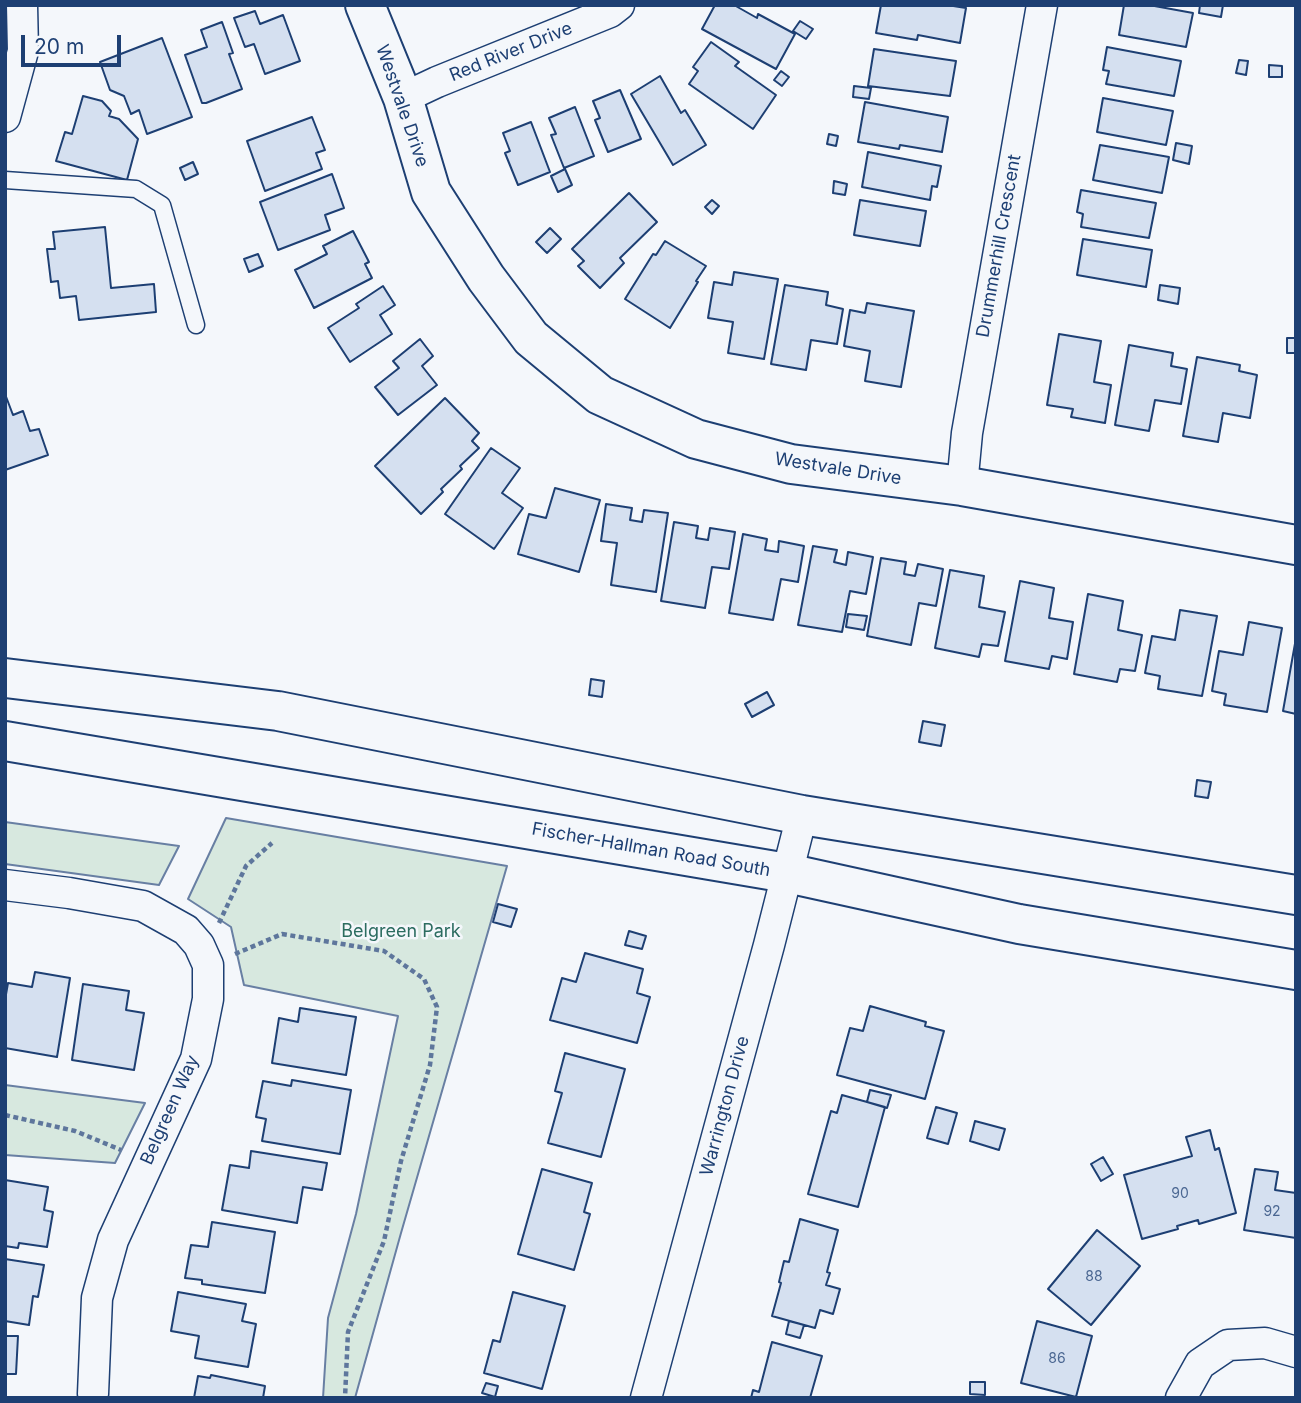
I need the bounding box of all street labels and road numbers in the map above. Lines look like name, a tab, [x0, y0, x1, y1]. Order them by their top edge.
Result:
street label: Red River Drive	[446, 18, 576, 86]
street label: Westvale Drive	[371, 42, 433, 170]
street label: Drummerhill Crescent	[972, 153, 1026, 339]
street label: Westvale Drive	[773, 448, 903, 490]
street label: Fischer-Hallman Road South	[530, 818, 772, 882]
street label: Warrington Drive	[696, 1034, 754, 1178]
street label: Belgreen Way	[136, 1052, 204, 1168]

